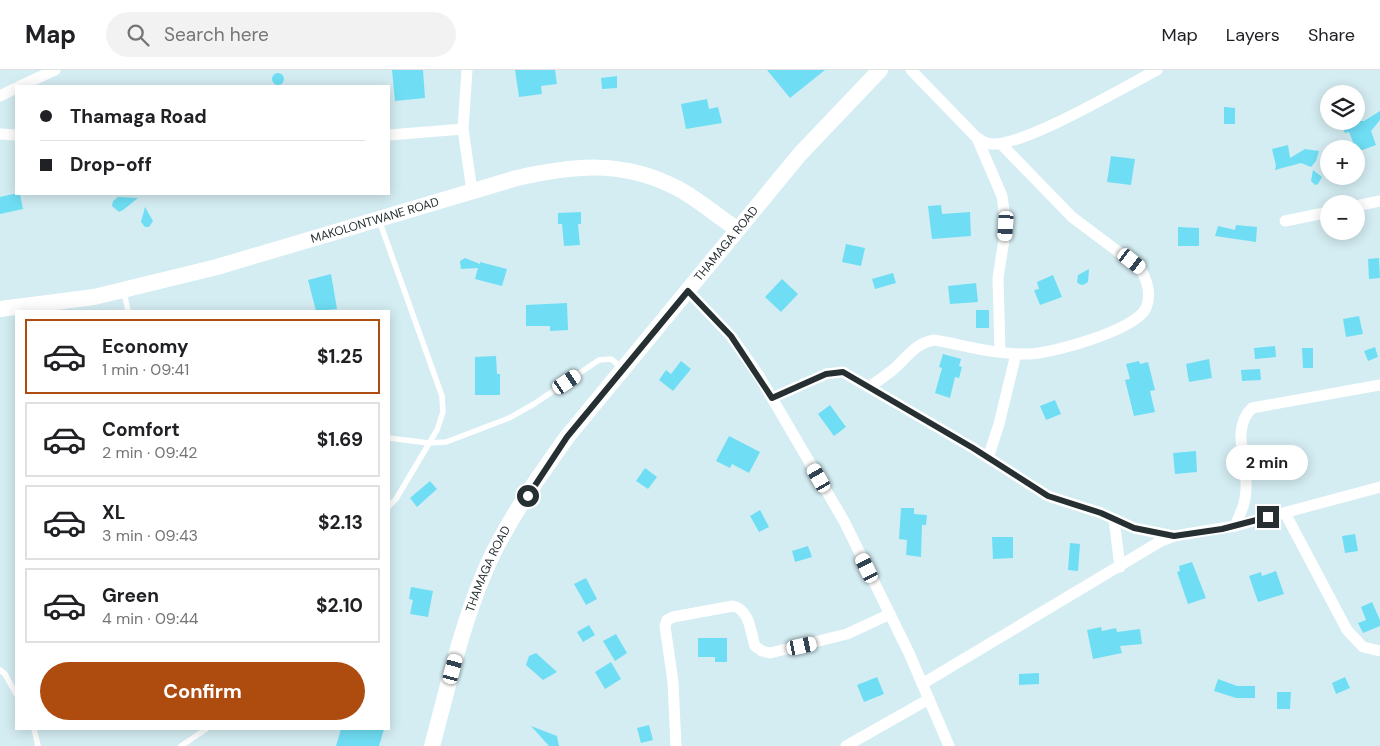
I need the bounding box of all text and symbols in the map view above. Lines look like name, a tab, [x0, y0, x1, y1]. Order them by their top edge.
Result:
search box	[106, 12, 456, 57]
text: Map	[25, 19, 76, 50]
icon: search	[124, 21, 152, 49]
text: Search here	[164, 22, 269, 47]
text: Map	[1162, 23, 1198, 47]
text: Layers	[1226, 23, 1280, 47]
text: Share	[1308, 23, 1355, 47]
map controls	[1320, 85, 1365, 240]
button: layers	[1320, 85, 1365, 130]
text: Thamaga Road	[70, 104, 207, 129]
button: +	[1320, 140, 1365, 185]
text: Drop-off	[70, 152, 152, 177]
street label: MAKOLONTWANE ROAD	[309, 194, 441, 247]
button: −	[1320, 195, 1365, 240]
street label: THAMAGA ROAD	[691, 203, 762, 284]
car	[997, 211, 1014, 241]
car	[1115, 246, 1148, 276]
icon: car	[42, 334, 87, 379]
text: Economy	[102, 334, 189, 359]
text: $1.25	[317, 344, 363, 369]
text: 1 min · 09:41	[102, 359, 189, 380]
car	[550, 367, 583, 397]
icon: car	[42, 417, 87, 462]
text: Comfort	[102, 417, 180, 442]
text: $1.69	[317, 427, 363, 452]
text: 2 min · 09:42	[102, 442, 198, 463]
callout: 2 min	[1227, 444, 1309, 480]
text: 2 min	[1246, 452, 1288, 473]
car	[805, 461, 832, 495]
route start	[517, 485, 539, 507]
icon: car	[42, 500, 87, 545]
text: XL	[102, 500, 125, 525]
route end	[1257, 506, 1279, 528]
text: $2.13	[318, 510, 363, 535]
street label: THAMAGA ROAD	[462, 523, 514, 614]
text: 3 min · 09:43	[102, 525, 198, 546]
car	[853, 551, 880, 585]
icon: car	[42, 583, 87, 628]
text: Green	[102, 583, 159, 608]
text: $2.10	[316, 593, 363, 618]
text: 4 min · 09:44	[102, 608, 199, 629]
car	[785, 636, 818, 656]
car	[441, 653, 464, 685]
button: Confirm	[40, 662, 365, 720]

